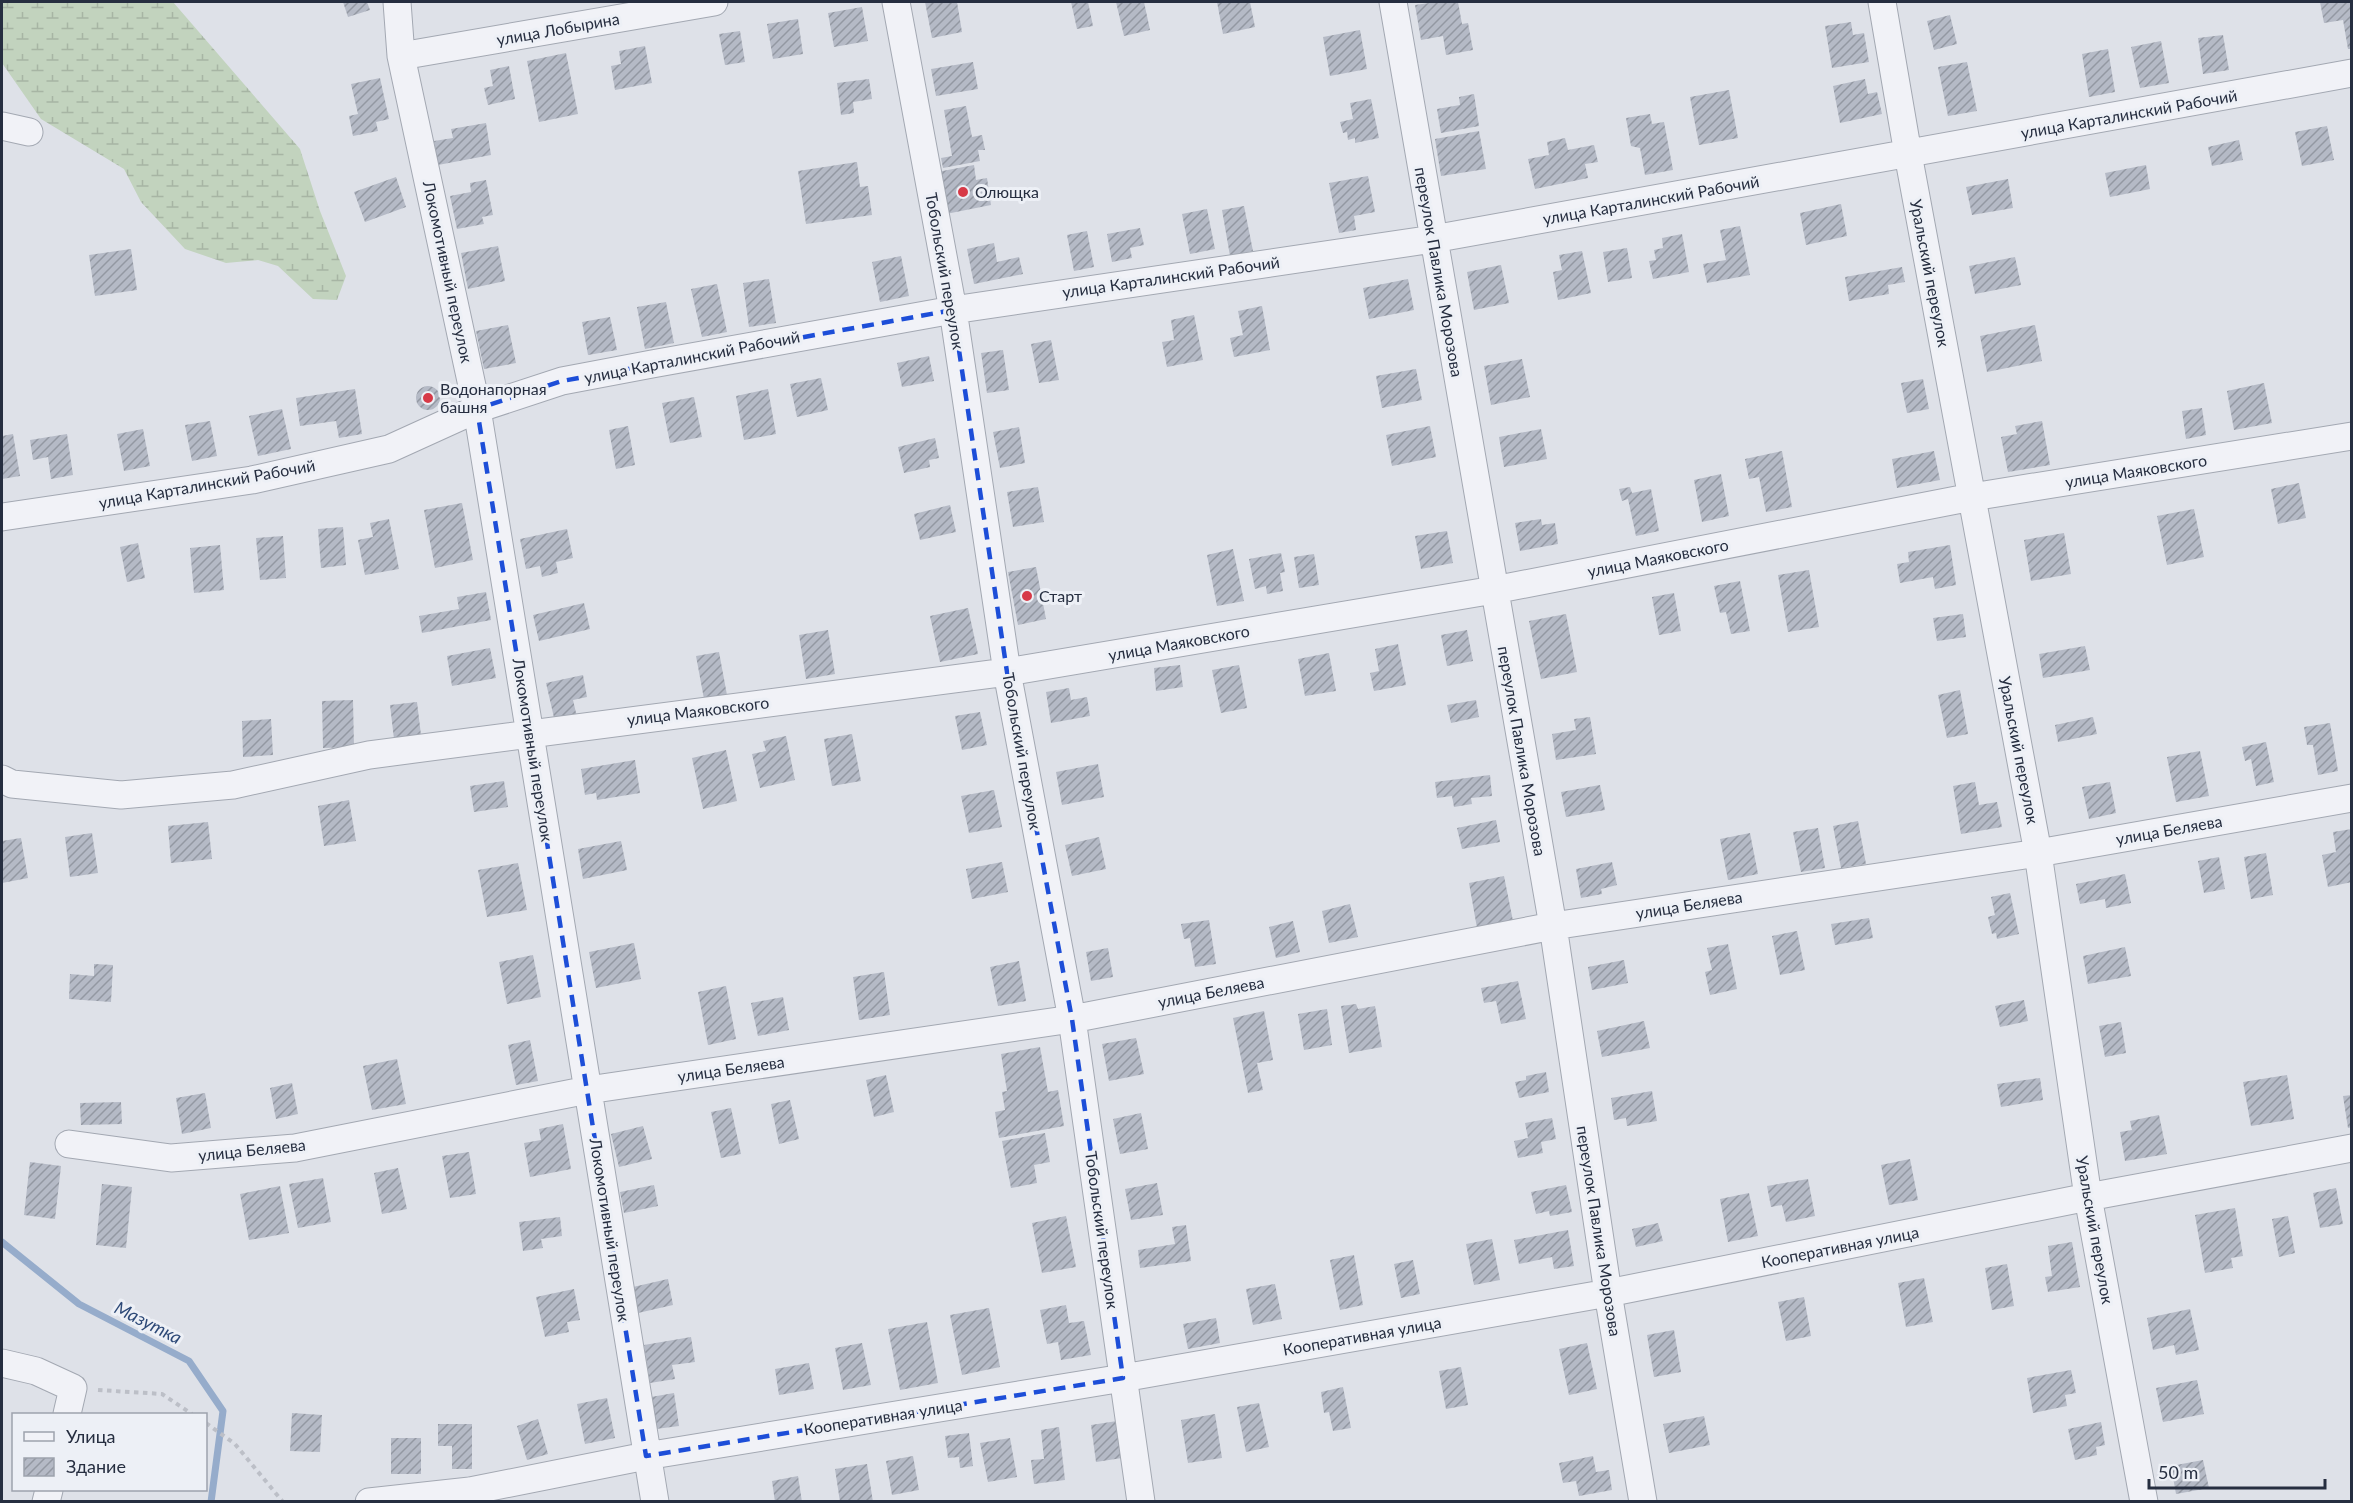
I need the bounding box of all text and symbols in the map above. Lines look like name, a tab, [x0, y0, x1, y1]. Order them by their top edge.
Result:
street label: улица Лобырина	[495, 8, 621, 49]
street label: улица Карталинский Рабочий	[2019, 85, 2239, 142]
street label: переулок Павлика Морозова	[1412, 165, 1467, 378]
street label: улица Карталинский Рабочий	[1541, 171, 1761, 228]
street label: Локомотивный переулок	[420, 178, 477, 365]
place label: Олющка	[975, 182, 1039, 201]
marker: Олющка	[956, 185, 970, 199]
street label: Тобольский переулок	[922, 191, 969, 352]
street label: Уральский переулок	[1907, 197, 1954, 349]
street label: улица Карталинский Рабочий	[1061, 252, 1281, 301]
street label: улица Карталинский Рабочий	[582, 326, 801, 387]
place label: Водонапорная башня	[440, 379, 547, 416]
marker: Водонапорная башня	[421, 391, 435, 405]
street label: улица Маяковского	[2064, 450, 2208, 491]
street label: улица Карталинский Рабочий	[97, 455, 317, 512]
street label: улица Маяковского	[1586, 535, 1730, 580]
place label: Старт	[1039, 586, 1082, 605]
marker: Старт	[1020, 589, 1034, 603]
street label: улица Маяковского	[1107, 621, 1251, 664]
street label: переулок Павлика Морозова	[1495, 644, 1550, 857]
street label: Локомотивный переулок	[509, 656, 557, 844]
street label: Тобольский переулок	[999, 671, 1046, 832]
street label: Уральский переулок	[1996, 674, 2043, 826]
street label: улица Маяковского	[626, 692, 770, 729]
street label: улица Беляева	[2114, 811, 2224, 848]
street label: улица Беляева	[1634, 887, 1744, 922]
street label: улица Беляева	[1156, 972, 1266, 1011]
street label: улица Беляева	[676, 1052, 786, 1085]
street label: переулок Павлика Морозова	[1573, 1124, 1626, 1338]
street label: улица Беляева	[197, 1134, 307, 1165]
street label: Локомотивный переулок	[586, 1136, 634, 1324]
street label: Тобольский переулок	[1082, 1150, 1123, 1311]
street label: Уральский переулок	[2073, 1154, 2118, 1306]
street label: Кооперативная улица	[1759, 1222, 1920, 1271]
water label: Мазутка	[111, 1296, 186, 1348]
street label: Кооперативная улица	[1281, 1312, 1443, 1359]
street label: Кооперативная улица	[802, 1395, 964, 1438]
legend	[12, 1413, 207, 1491]
text: Улица	[66, 1425, 116, 1447]
scale bar	[2149, 1452, 2324, 1490]
text: Здание	[66, 1455, 126, 1477]
text: 50 m	[2158, 1461, 2198, 1483]

